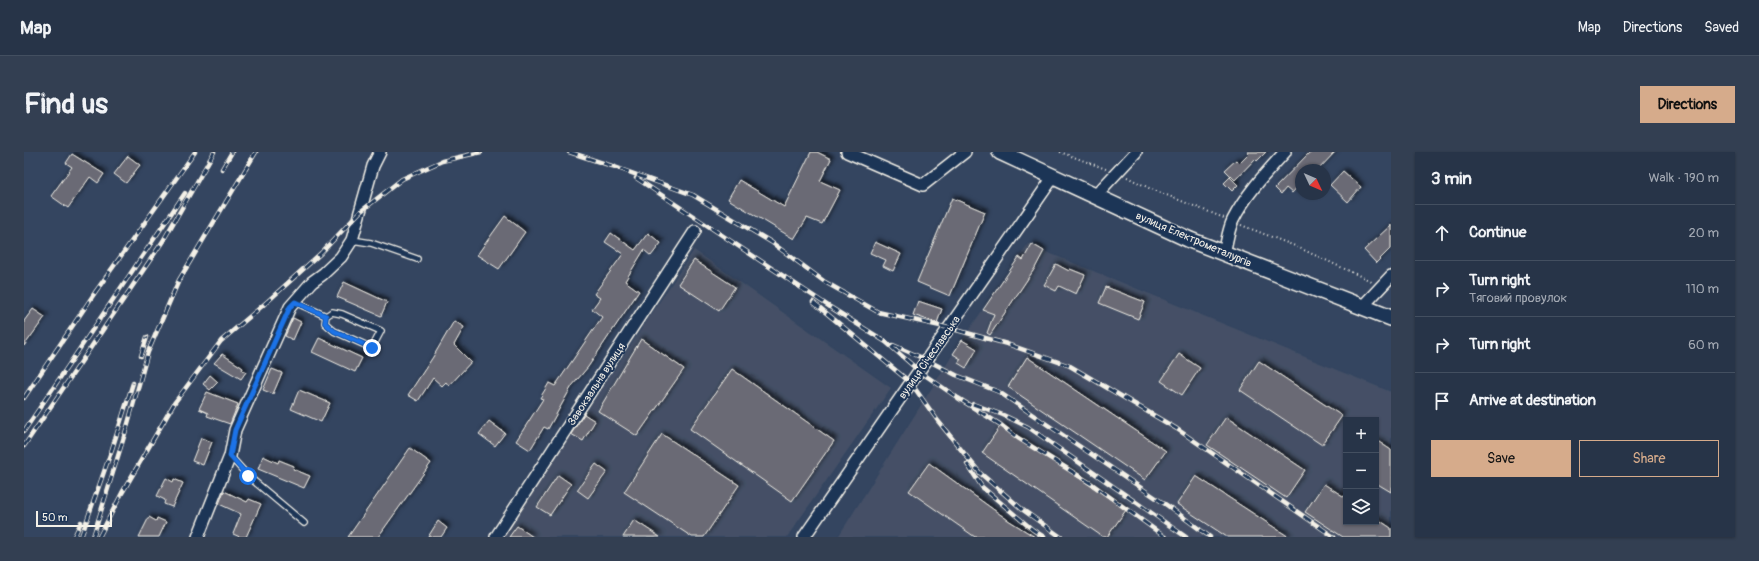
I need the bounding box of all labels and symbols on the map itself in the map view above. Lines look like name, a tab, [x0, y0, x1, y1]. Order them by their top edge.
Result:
north arrow	[1295, 164, 1331, 200]
street label: вулиця Електрометалургів	[1134, 209, 1254, 270]
street label: вулиця Січеславська	[896, 313, 963, 401]
route end	[363, 339, 381, 357]
street label: Завокзальна вулиця	[565, 341, 628, 428]
route start	[239, 467, 257, 485]
scale bar	[36, 509, 112, 528]

